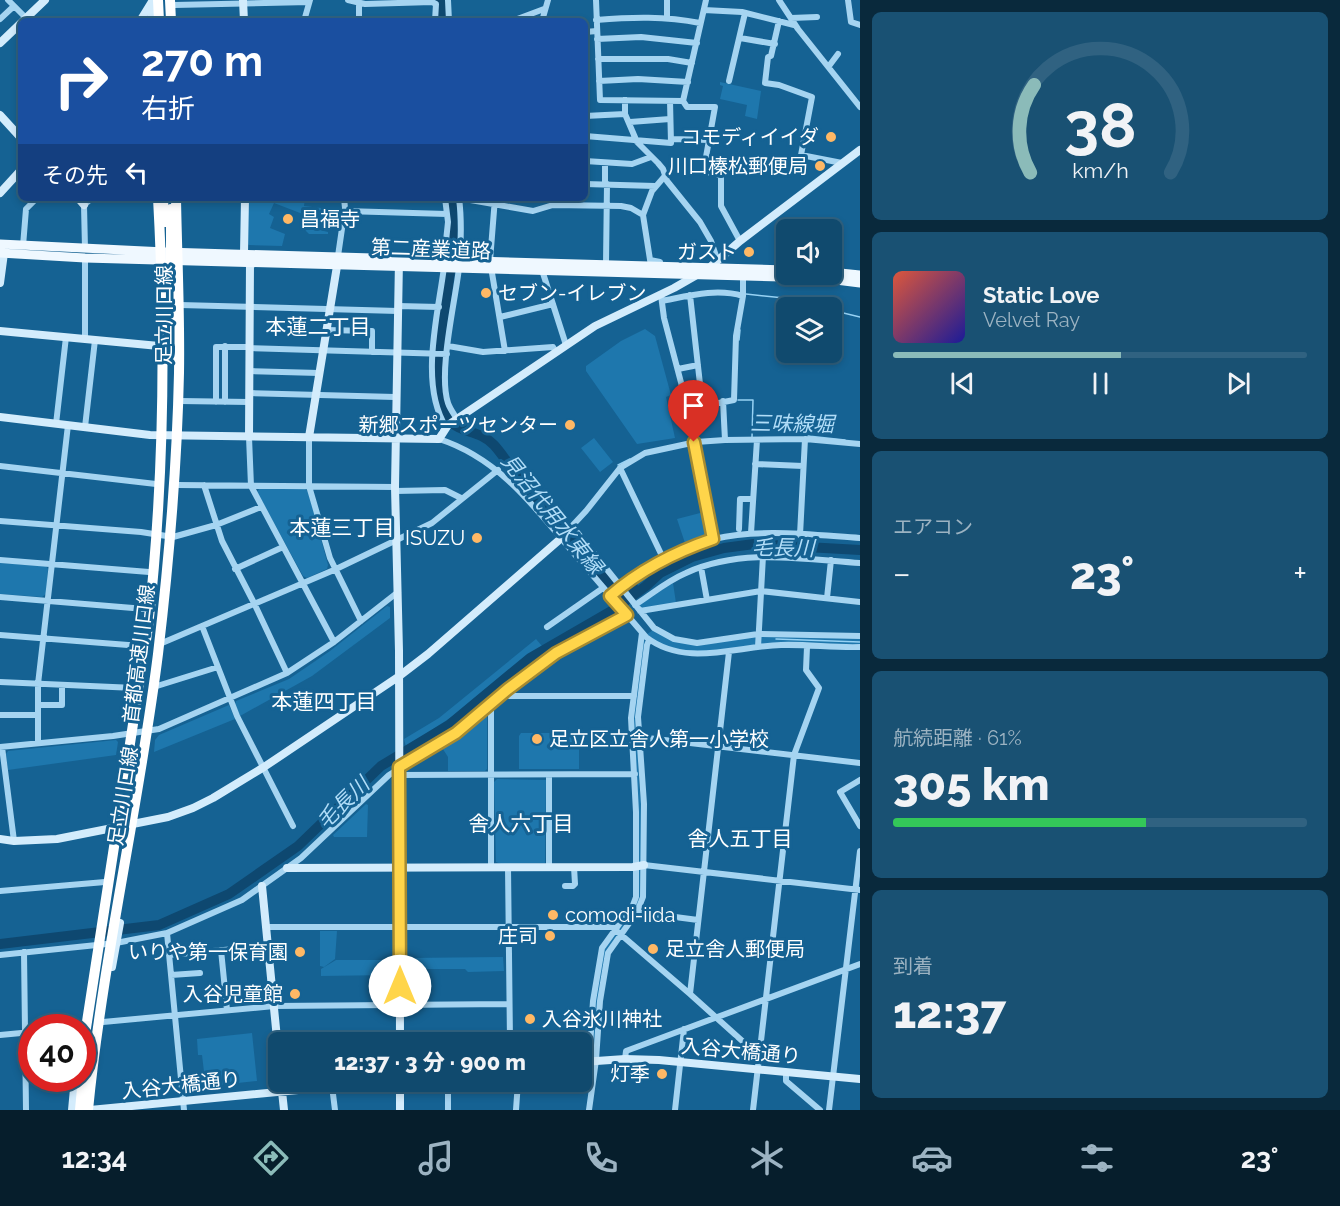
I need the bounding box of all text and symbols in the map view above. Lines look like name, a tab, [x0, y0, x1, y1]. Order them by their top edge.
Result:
text: 270 m	[141, 37, 263, 86]
icon: right	[42, 42, 120, 120]
text: 38	[1064, 88, 1136, 162]
text: 右折	[141, 93, 195, 124]
place label: コモディイイダ	[681, 125, 819, 149]
marker: コモディイイダ	[824, 130, 838, 144]
place label: 川口榛松郵便局	[668, 154, 808, 178]
icon: left	[120, 156, 153, 189]
text: km/h	[1072, 158, 1128, 183]
marker: 川口榛松郵便局	[813, 159, 827, 173]
text: その先	[42, 162, 108, 188]
place label: 昌福寺	[300, 207, 360, 231]
marker: 昌福寺	[281, 212, 295, 226]
map controls	[776, 219, 842, 363]
button: sound	[776, 219, 842, 285]
street label: 第二産業道路	[371, 235, 491, 263]
place label: ガスト	[677, 240, 737, 264]
marker: ガスト	[742, 245, 756, 259]
street label: 足立川口線	[152, 265, 176, 365]
place label: セブン-イレブン	[498, 281, 646, 305]
text: Static Love	[983, 282, 1100, 308]
marker: セブン-イレブン	[479, 286, 493, 300]
button: layers	[776, 297, 842, 363]
text: Velvet Ray	[983, 308, 1080, 332]
district label: 本蓮二丁目	[266, 314, 371, 339]
icon: previous	[946, 367, 979, 400]
icon: pause	[1084, 367, 1117, 400]
icon: next	[1222, 367, 1255, 400]
pin	[668, 380, 719, 442]
icon: arrive	[677, 389, 710, 422]
water label: 三味線堀	[750, 410, 837, 437]
place label: 新郷スポーツセンター	[358, 413, 558, 437]
marker: 新郷スポーツセンター	[563, 418, 577, 432]
water label: 見沼代用水東縁	[496, 449, 610, 580]
district label: 本蓮三丁目	[290, 515, 395, 540]
text: エアコン	[893, 515, 973, 539]
place label: ISUZU	[405, 526, 465, 550]
marker: ISUZU	[470, 531, 484, 545]
water label: 毛長川	[751, 534, 817, 561]
text: 23°	[1070, 547, 1134, 600]
text: −	[893, 554, 911, 593]
text: +	[1293, 554, 1307, 593]
street label: 首都高速川口線	[119, 583, 159, 725]
district label: 本蓮四丁目	[272, 689, 377, 714]
text: 航続距離 · 61%	[893, 726, 1022, 750]
place label: 足立区立舎人第一小学校	[549, 727, 769, 751]
marker: 足立区立舎人第一小学校	[530, 732, 544, 746]
street label: 足立川口線	[103, 745, 143, 847]
text: 305 km	[893, 758, 1050, 811]
water label: 毛長川	[311, 770, 375, 834]
district label: 舎人六丁目	[469, 811, 574, 836]
district label: 舎人五丁目	[688, 826, 793, 851]
place label: comodi-iida	[565, 903, 675, 927]
marker: comodi-iida	[546, 908, 560, 922]
place label: 庄司	[498, 924, 538, 948]
marker: 庄司	[543, 929, 557, 943]
place label: 足立舎人郵便局	[665, 937, 805, 961]
place label: いりや第一保育園	[128, 940, 288, 964]
marker: 足立舎人郵便局	[646, 942, 660, 956]
marker: いりや第一保育園	[293, 945, 307, 959]
position arrow	[368, 954, 432, 1018]
text: 到着	[893, 954, 933, 978]
place label: 入谷児童館	[183, 982, 283, 1006]
text: 12:37	[893, 986, 1006, 1039]
marker: 入谷児童館	[288, 987, 302, 1001]
place label: 入谷氷川神社	[542, 1007, 662, 1031]
marker: 入谷氷川神社	[523, 1012, 537, 1026]
speed limit sign: 40	[18, 1014, 96, 1092]
street label: 入谷大橋通り	[680, 1034, 802, 1068]
text: 12:37 · 3 分 · 900 m	[334, 1049, 526, 1075]
place label: 灯季	[610, 1062, 650, 1086]
street label: 入谷大橋通り	[120, 1067, 242, 1103]
marker: 灯季	[655, 1067, 669, 1081]
icon: directions	[250, 1137, 292, 1179]
icon: music	[415, 1137, 457, 1179]
icon: phone	[580, 1137, 622, 1179]
icon: climate	[746, 1137, 788, 1179]
icon: car	[911, 1137, 953, 1179]
icon: filters	[1076, 1137, 1118, 1179]
text: 12:34	[62, 1143, 127, 1174]
text: 23°	[1241, 1143, 1278, 1174]

